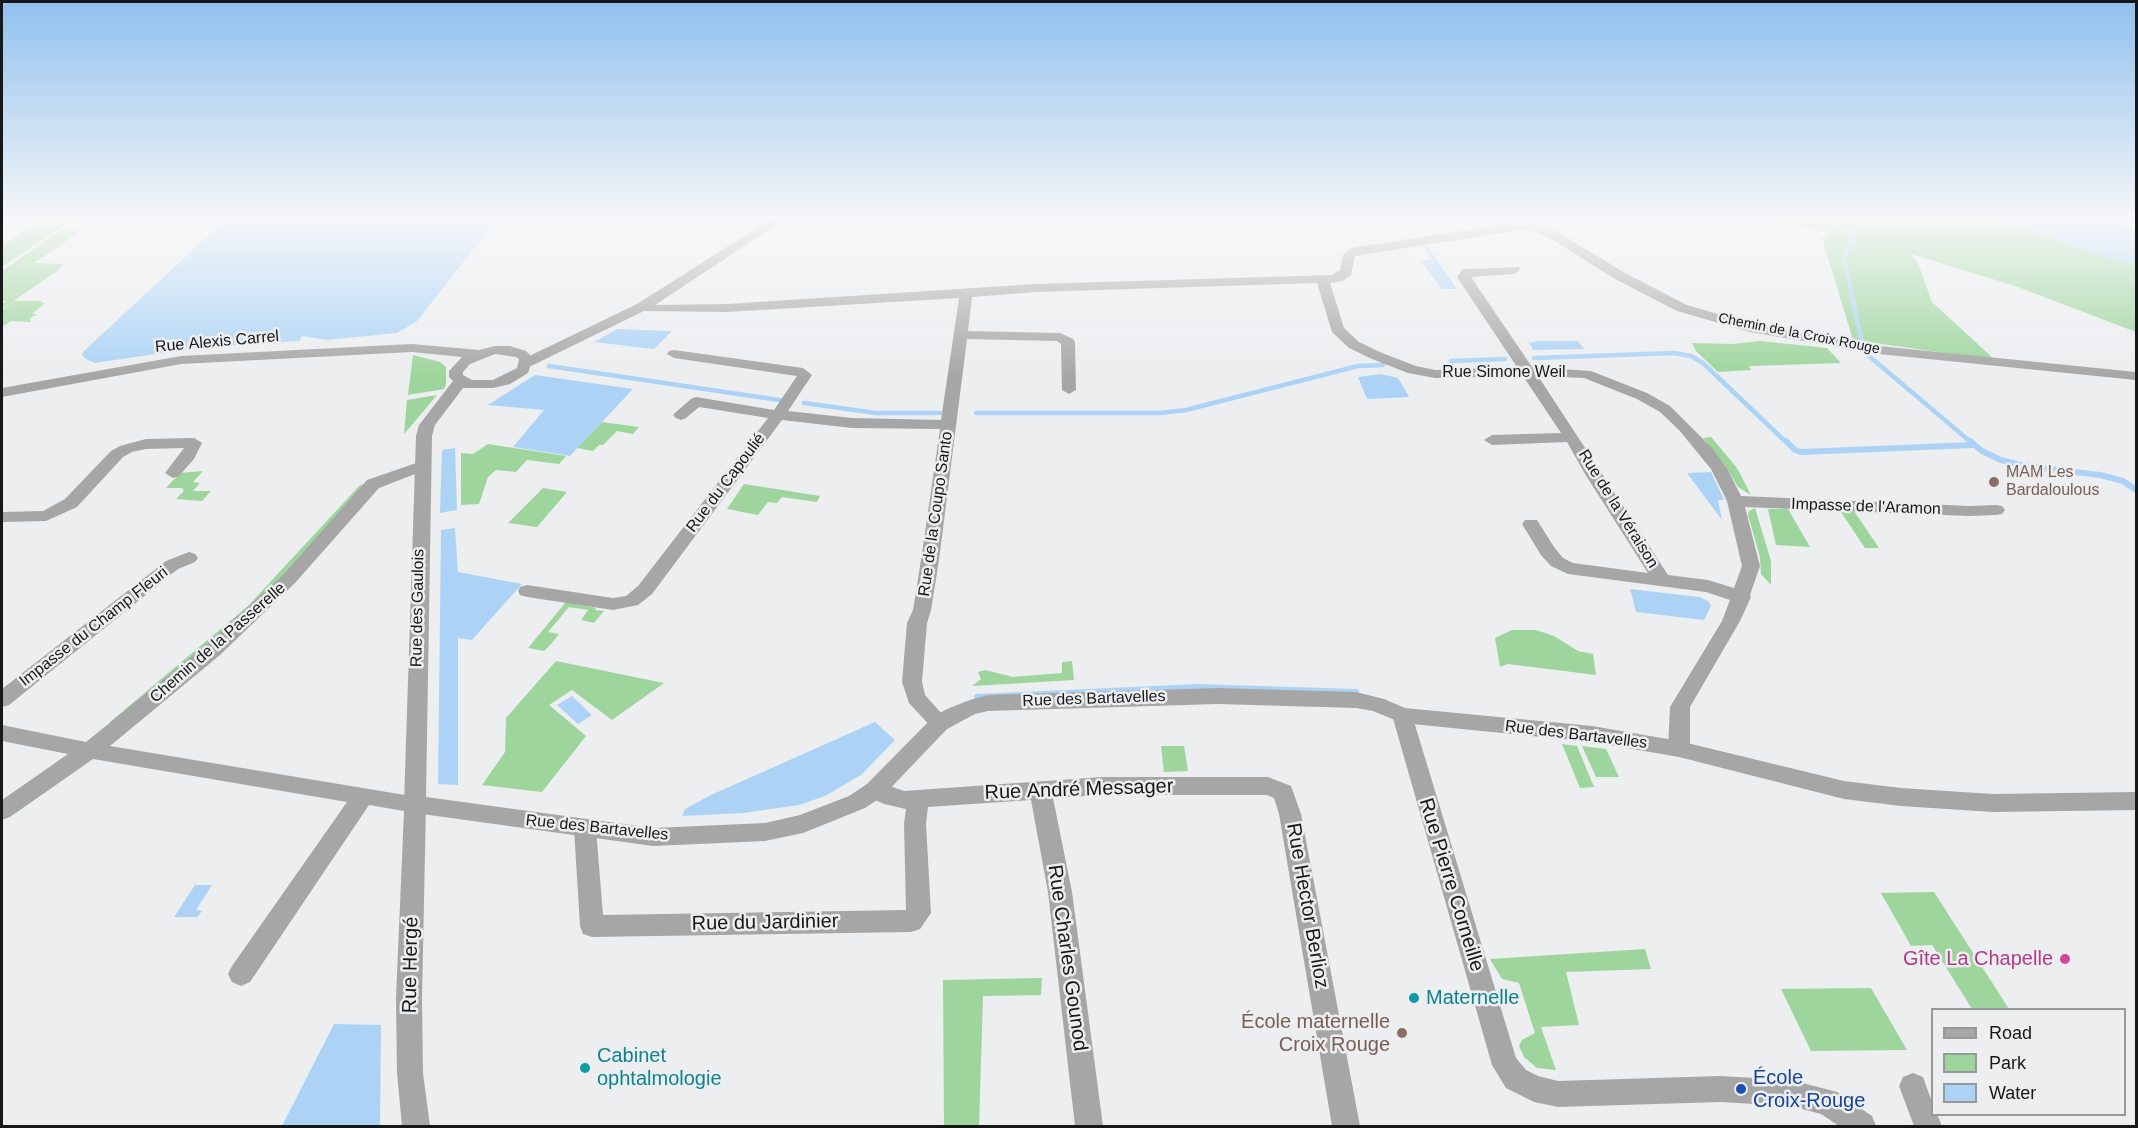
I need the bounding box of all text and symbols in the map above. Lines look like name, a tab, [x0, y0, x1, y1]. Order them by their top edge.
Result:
street label: Chemin de la Croix Rouge	[1717, 310, 1881, 358]
street label: Rue Alexis Carrel	[154, 327, 280, 357]
street label: Rue Simone Weil	[1442, 363, 1566, 383]
street label: Rue du Capoulié	[682, 430, 770, 536]
street label: Rue de la Coupo Santo	[915, 430, 957, 598]
street label: Rue de la Véraison	[1574, 446, 1662, 572]
place label: MAM Les Bardaloulous	[2006, 463, 2099, 501]
marker: MAM Les Bardaloulous	[1987, 475, 2001, 489]
street label: Impasse de l'Aramon	[1791, 495, 1941, 519]
street label: Rue des Gaulois	[407, 549, 429, 667]
street label: Impasse du Champ Fleuri	[16, 563, 172, 691]
street label: Chemin de la Passerelle	[146, 579, 290, 707]
street label: Rue des Bartavelles	[1022, 687, 1166, 711]
street label: Rue des Bartavelles	[1504, 717, 1648, 753]
street label: Rue André Messager	[984, 775, 1174, 805]
street label: Rue Pierre Corneille	[1413, 795, 1489, 975]
street label: Rue des Bartavelles	[525, 811, 669, 845]
street label: Rue Hector Berlioz	[1281, 821, 1333, 991]
street label: Rue Charles Gounod	[1042, 863, 1092, 1053]
street label: Rue du Jardinier	[691, 910, 839, 936]
street label: Rue Hergé	[398, 916, 424, 1014]
place label: Gîte La Chapelle	[1903, 947, 2053, 971]
marker: Gîte La Chapelle	[2058, 952, 2072, 966]
place label: Maternelle	[1426, 986, 1519, 1010]
marker: Maternelle	[1407, 991, 1421, 1005]
legend	[1931, 1008, 2126, 1116]
place label: École maternelle Croix Rouge	[1241, 1010, 1390, 1057]
text: Road	[1989, 1023, 2032, 1043]
marker: École maternelle Croix Rouge	[1395, 1026, 1409, 1040]
place label: Cabinet ophtalmologie	[597, 1044, 722, 1091]
text: Park	[1989, 1053, 2026, 1073]
marker: Cabinet ophtalmologie	[578, 1061, 592, 1075]
place label: École Croix-Rouge	[1753, 1066, 1865, 1113]
marker: École Croix-Rouge	[1734, 1082, 1748, 1096]
text: Water	[1989, 1083, 2036, 1103]

